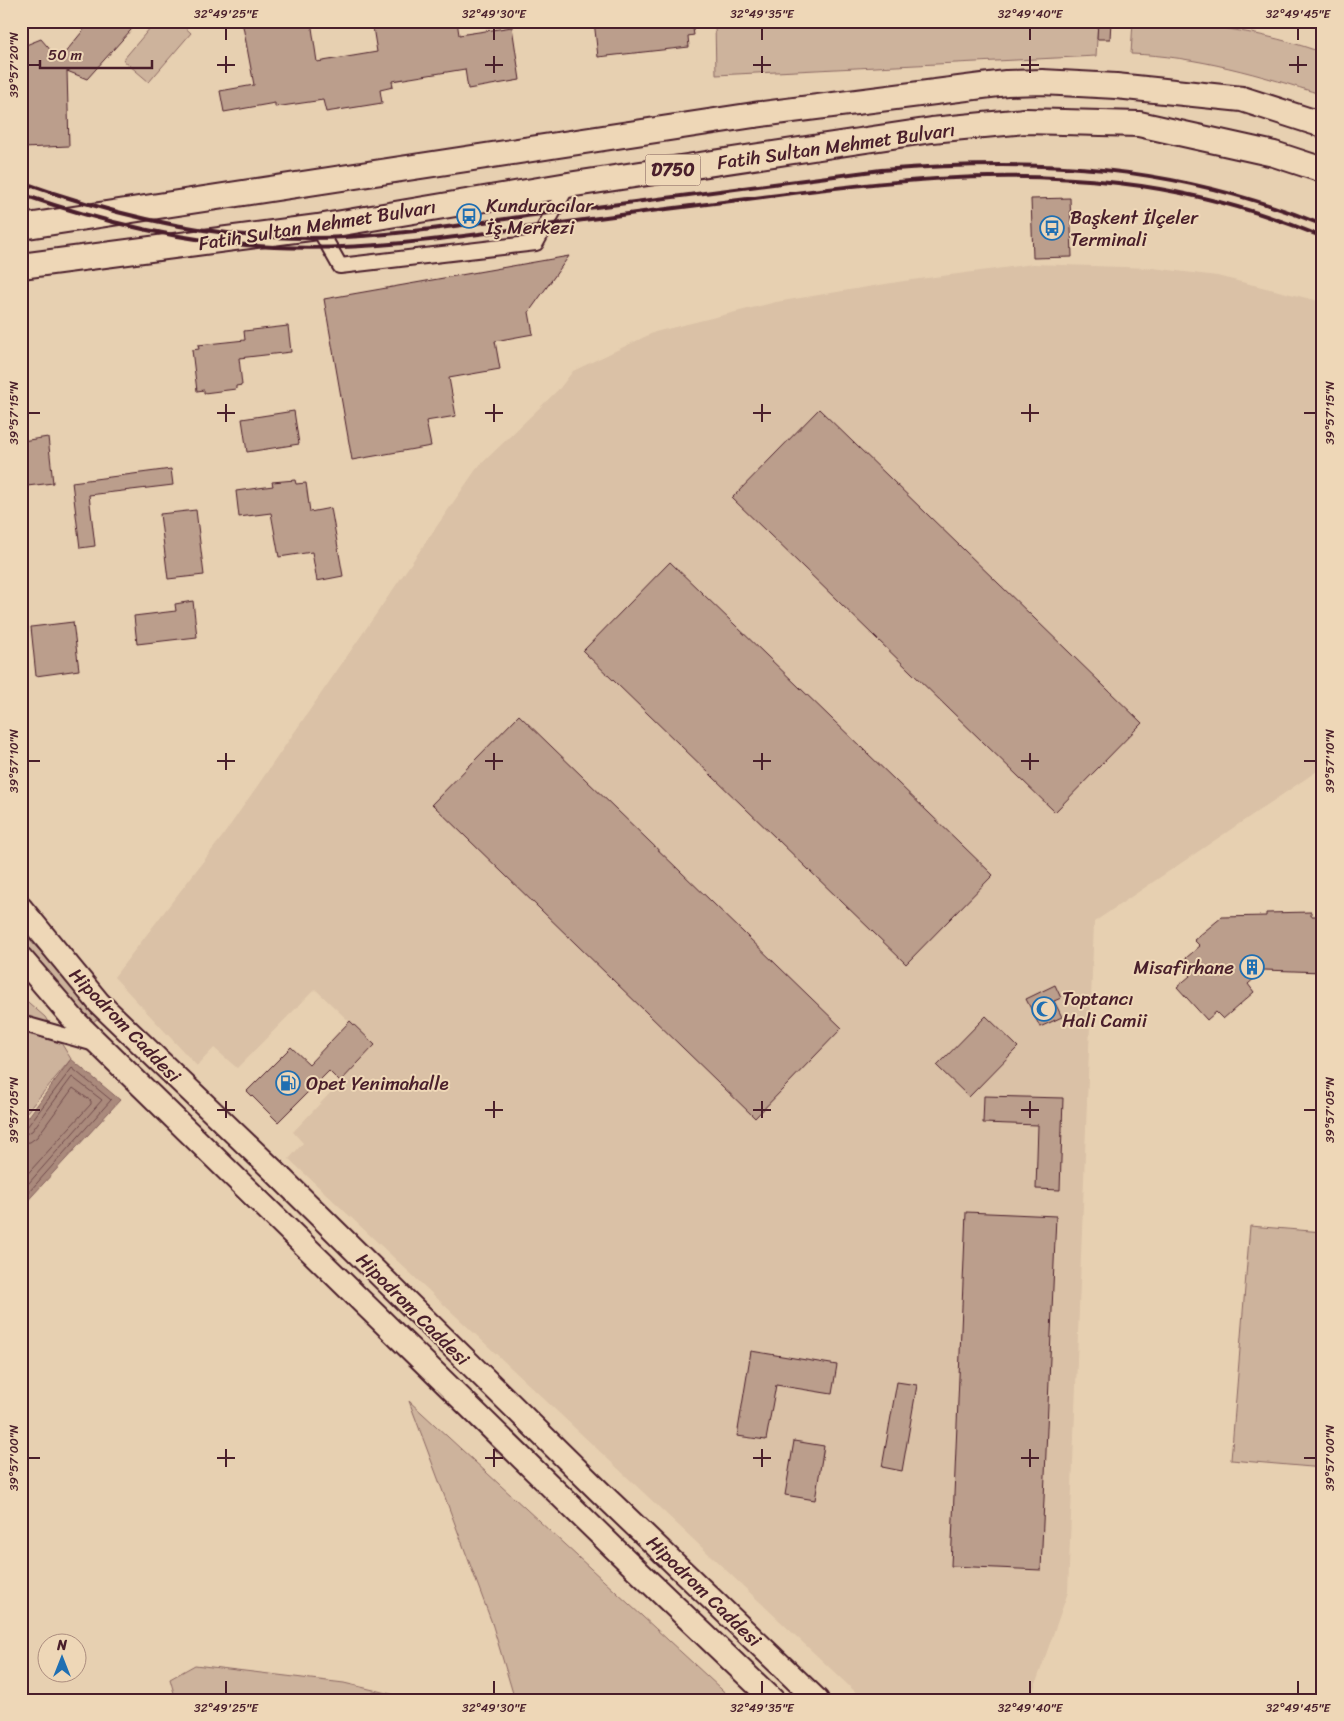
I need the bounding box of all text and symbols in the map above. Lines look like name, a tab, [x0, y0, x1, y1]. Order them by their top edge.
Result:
text: 32°49'25"E	[194, 3, 259, 25]
text: 32°49'30"E	[462, 3, 527, 25]
text: 32°49'35"E	[730, 3, 795, 25]
text: 32°49'40"E	[998, 3, 1064, 25]
text: 32°49'45"E	[1266, 3, 1332, 25]
text: 39°57'20"N	[3, 32, 25, 98]
scale bar	[40, 38, 152, 70]
text: 50 m	[48, 42, 83, 68]
street label: Fatih Sultan Mehmet Bulvarı	[715, 113, 957, 179]
road number: D750	[646, 154, 700, 186]
place label: Kunduracılar İş Merkezi	[485, 189, 594, 244]
street label: Fatih Sultan Mehmet Bulvarı	[196, 190, 438, 260]
place label: Başkent İlçeler Terminali	[1070, 201, 1199, 256]
bus stop icon: Kunduracılar İş Merkezi	[456, 203, 482, 229]
bus stop icon: Başkent İlçeler Terminali	[1039, 215, 1065, 241]
text: 39°57'15"N	[3, 381, 25, 445]
text: 39°57'15"N	[1319, 381, 1341, 445]
text: 39°57'10"N	[3, 728, 25, 793]
text: 39°57'10"N	[1319, 728, 1341, 793]
place label: Misafirhane	[1134, 951, 1234, 984]
building icon: Misafirhane	[1239, 954, 1265, 980]
street label: Hipodrom Caddesi	[61, 959, 190, 1091]
place label: Toptancı Hali Camii	[1062, 982, 1148, 1037]
mosque icon: Toptancı Hali Camii	[1031, 996, 1057, 1022]
place label: Opet Yenimahalle	[306, 1067, 449, 1100]
fuel station icon: Opet Yenimahalle	[275, 1070, 301, 1096]
text: 39°57'05"N	[3, 1076, 25, 1143]
text: 39°57'05"N	[1319, 1076, 1341, 1143]
street label: Hipodrom Caddesi	[348, 1244, 478, 1374]
text: 39°57'00"N	[3, 1424, 25, 1491]
text: 39°57'00"N	[1319, 1424, 1341, 1491]
street label: Hipodrom Caddesi	[638, 1527, 770, 1656]
text: N	[56, 1633, 67, 1658]
north arrow	[38, 1634, 88, 1684]
text: 32°49'25"E	[194, 1697, 259, 1719]
text: 32°49'30"E	[462, 1697, 527, 1719]
text: 32°49'35"E	[730, 1697, 795, 1719]
text: 32°49'40"E	[998, 1697, 1064, 1719]
text: 32°49'45"E	[1266, 1697, 1332, 1719]

